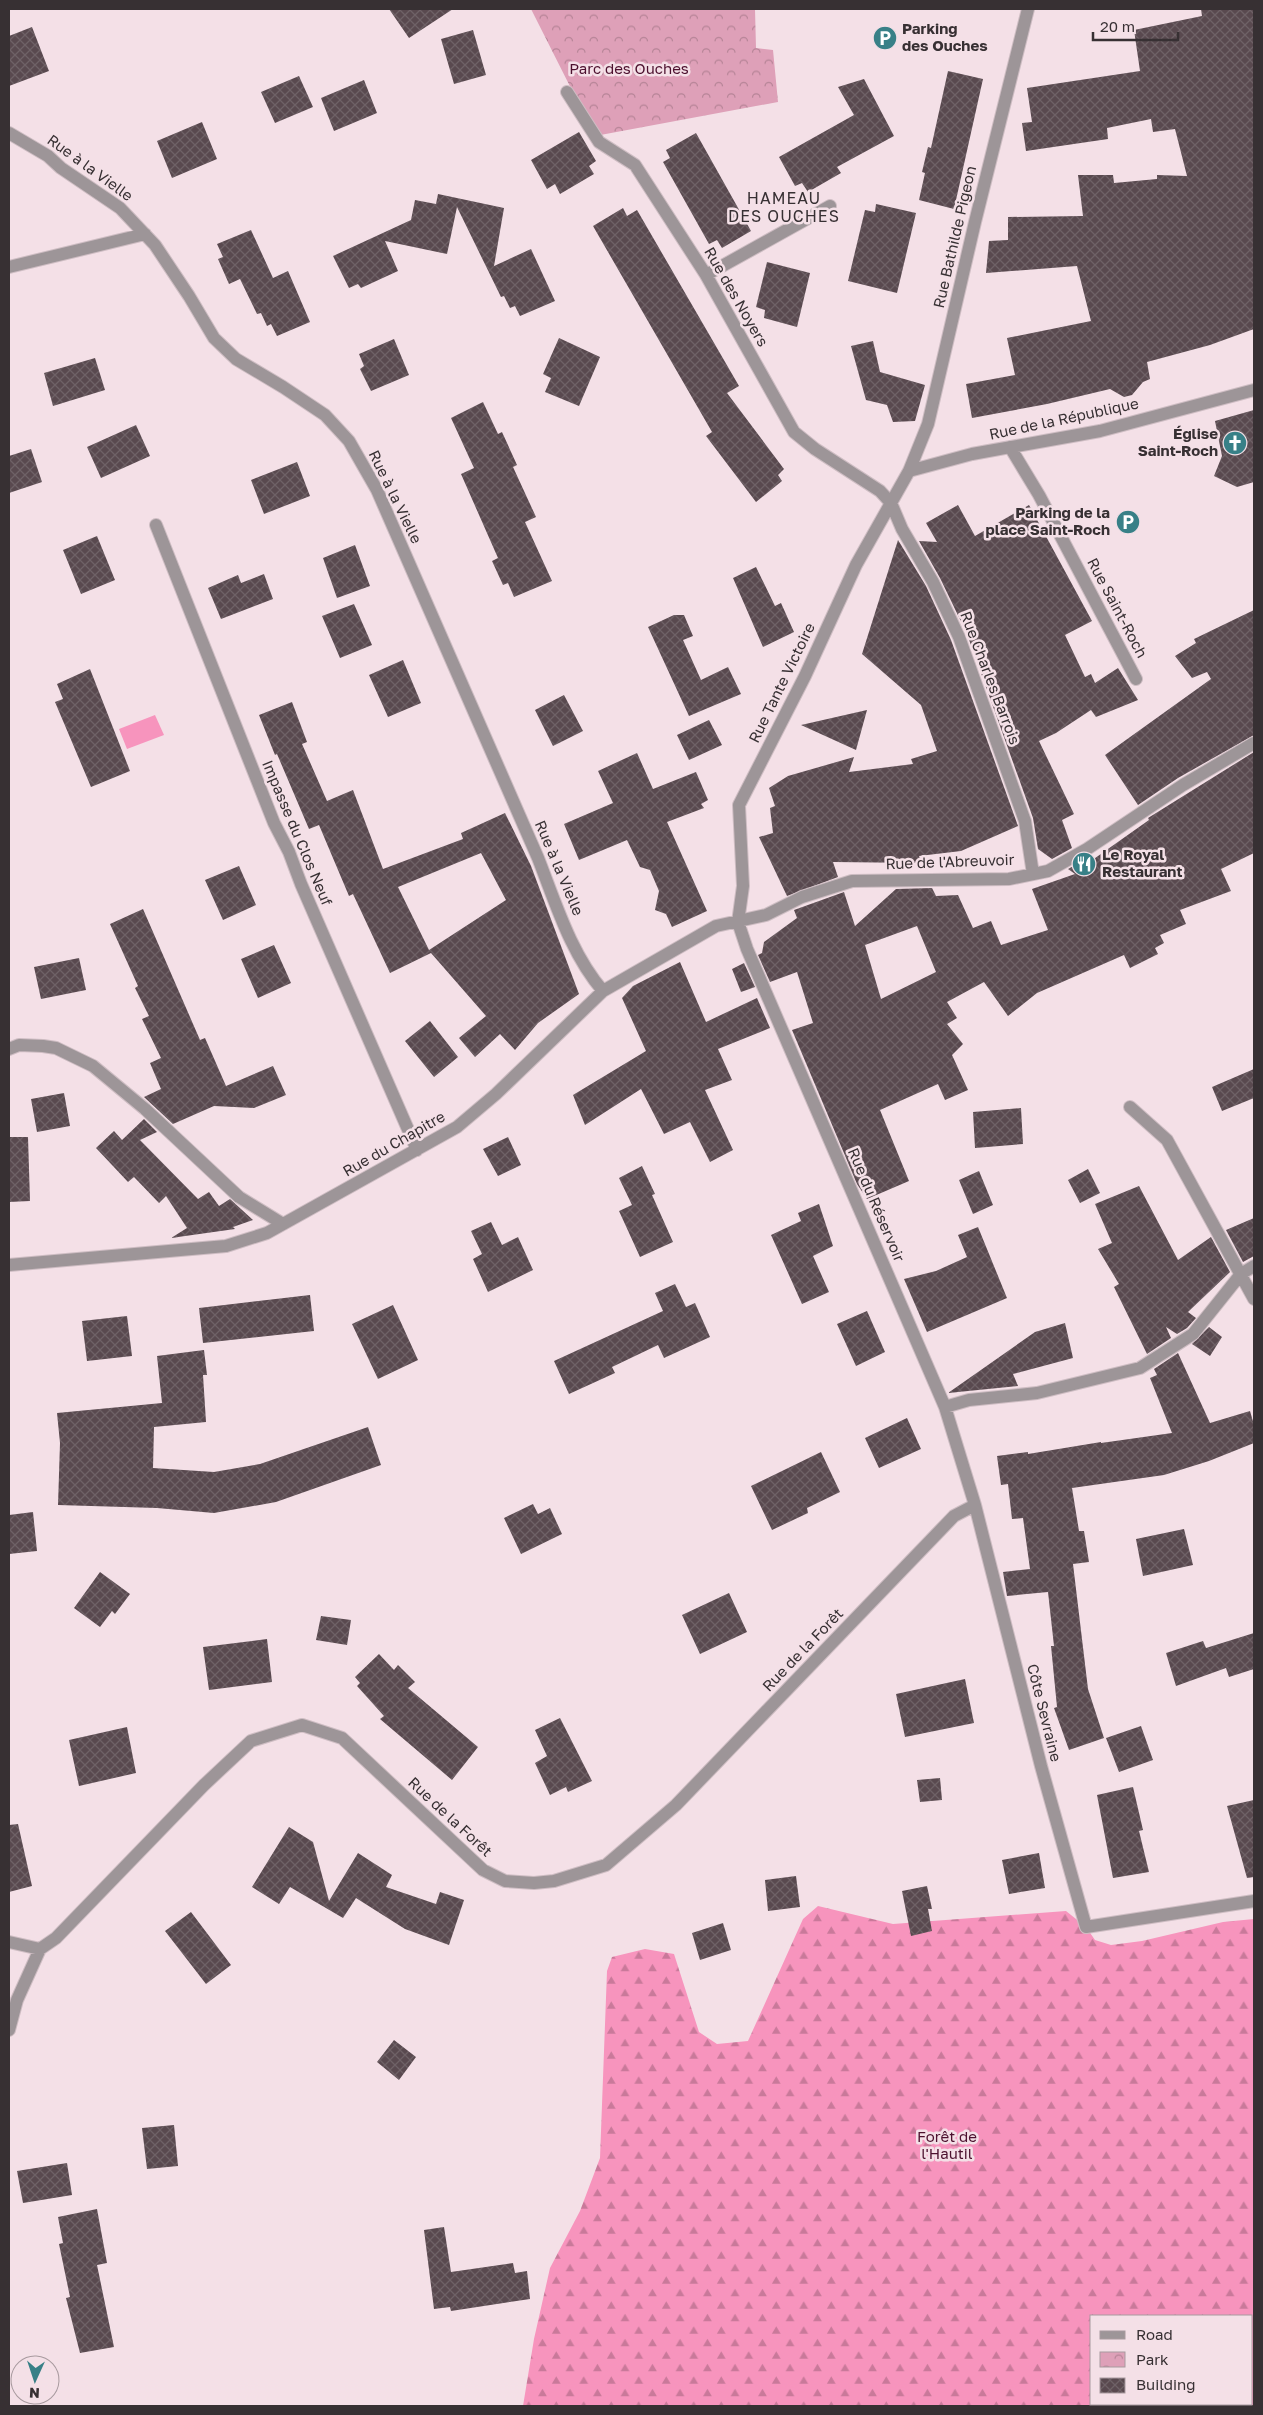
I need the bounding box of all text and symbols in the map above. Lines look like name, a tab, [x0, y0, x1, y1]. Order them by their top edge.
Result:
scale bar	[1093, 10, 1178, 42]
text: 20 m	[1100, 17, 1135, 35]
place label: Parking des Ouches	[902, 19, 988, 54]
parking icon: Parking des Ouches	[872, 25, 898, 51]
park label: Parc des Ouches	[569, 59, 689, 77]
street label: Rue à la Vielle	[44, 130, 137, 205]
street label: Rue Bathilde Pigeon	[929, 164, 979, 310]
district label: HAMEAU DES OUCHES	[728, 188, 840, 226]
street label: Rue des Noyers	[701, 244, 773, 349]
street label: Rue de la République	[987, 393, 1140, 443]
place label: Église Saint-Roch	[1138, 424, 1218, 459]
church icon: Église Saint-Roch	[1222, 430, 1248, 456]
street label: Rue à la Vielle	[366, 447, 426, 546]
place label: Parking de la place Saint-Roch	[986, 503, 1110, 538]
parking icon: Parking de la place Saint-Roch	[1115, 509, 1141, 535]
street label: Rue Saint-Roch	[1084, 555, 1152, 661]
street label: Rue Charles Barrois	[957, 608, 1025, 747]
street label: Rue Tante Victoire	[744, 619, 818, 745]
street label: Impasse du Clos Neuf	[259, 757, 337, 909]
street label: Rue à la Vielle	[532, 817, 588, 918]
place label: Le Royal Restaurant	[1102, 845, 1182, 880]
street label: Rue de l'Abreuvoir	[885, 850, 1015, 872]
restaurant icon: Le Royal Restaurant	[1071, 851, 1097, 877]
street label: Rue du Chapitre	[339, 1106, 448, 1180]
street label: Rue du Réservoir	[845, 1145, 909, 1264]
street label: Rue de la Forêt	[758, 1604, 846, 1695]
street label: Côte Sevraine	[1024, 1662, 1066, 1764]
street label: Rue de la Forêt	[405, 1773, 496, 1860]
park label: Forêt de l'Hautil	[917, 2127, 977, 2162]
legend	[1090, 2315, 1253, 2405]
text: Road	[1136, 2325, 1173, 2343]
text: Park	[1136, 2350, 1169, 2368]
north arrow	[10, 2355, 60, 2405]
text: Building	[1136, 2375, 1196, 2393]
text: N	[29, 2385, 40, 2402]

